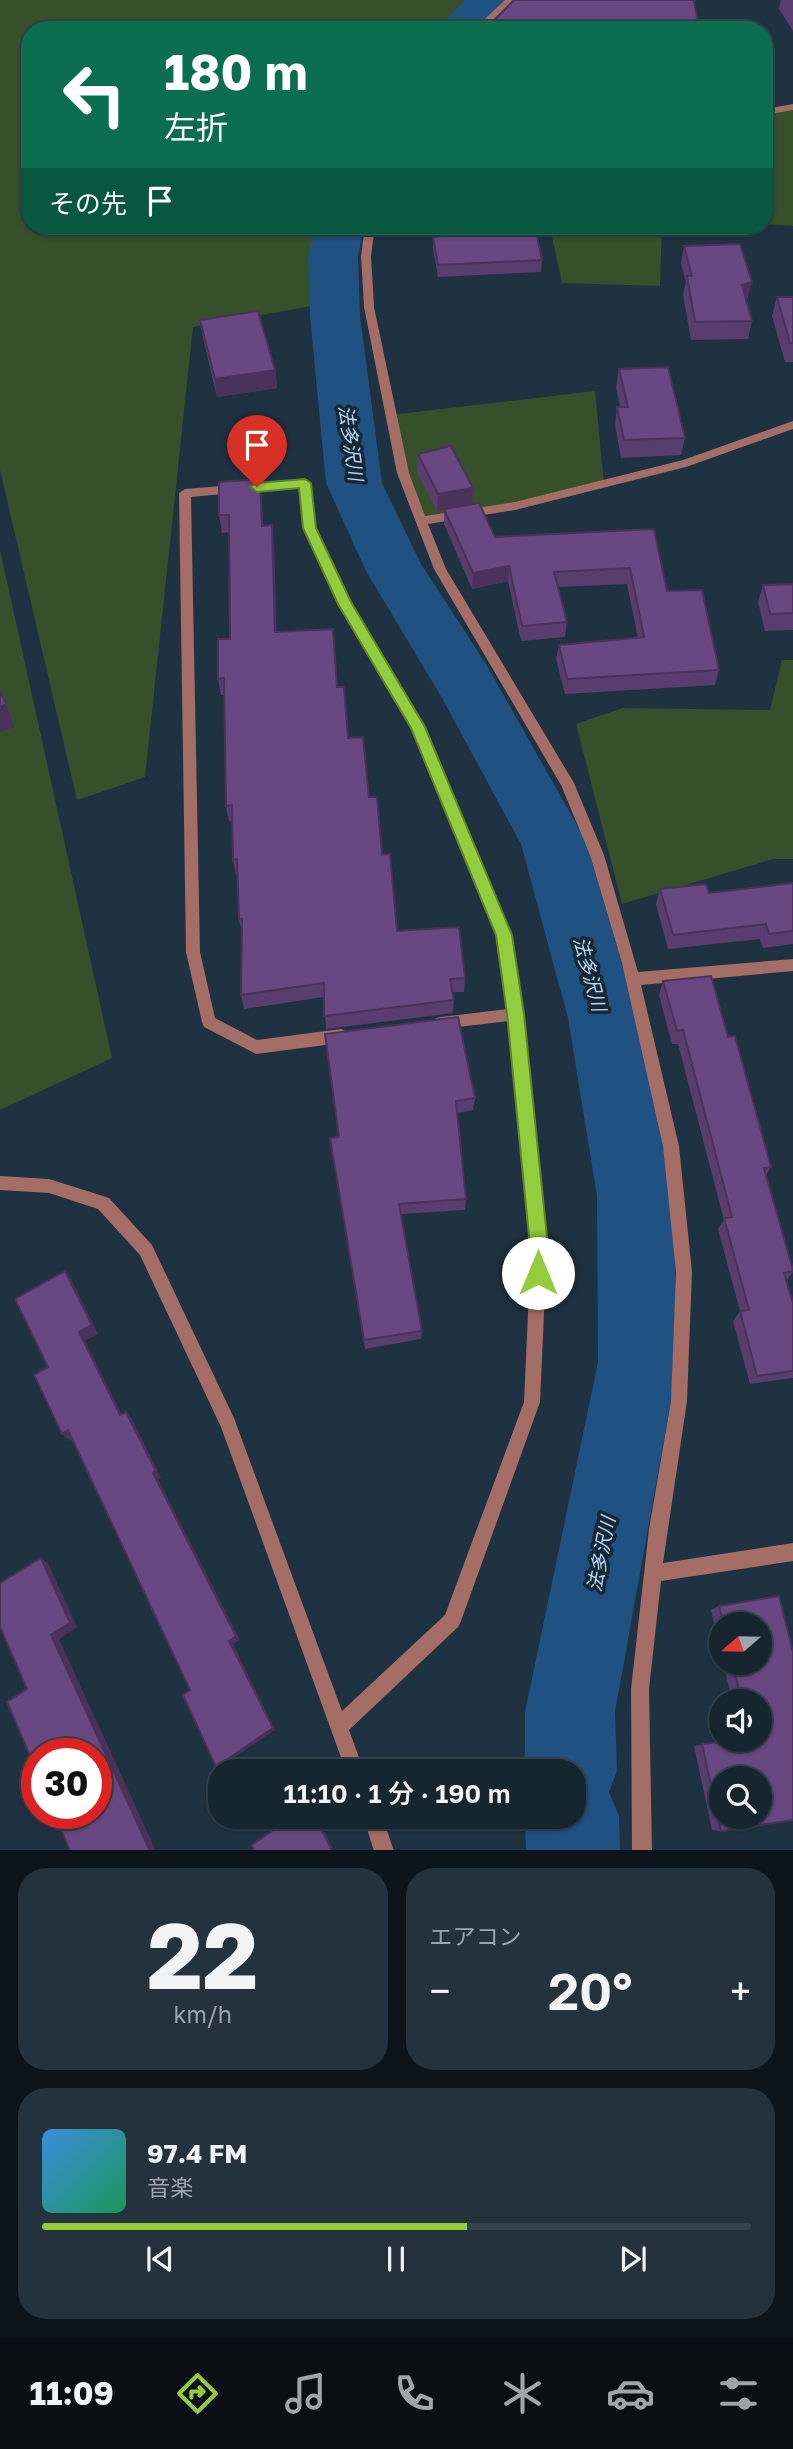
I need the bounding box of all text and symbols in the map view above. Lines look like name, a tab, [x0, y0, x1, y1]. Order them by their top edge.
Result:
text: 180 m	[164, 42, 308, 101]
icon: left	[49, 49, 140, 140]
text: 左折	[164, 108, 228, 146]
icon: arrive	[141, 182, 179, 220]
text: その先	[49, 188, 127, 219]
water label: 法多沢川	[335, 404, 368, 484]
pin	[227, 415, 287, 487]
icon: arrive	[238, 426, 276, 464]
water label: 法多沢川	[570, 934, 612, 1015]
position arrow	[501, 1236, 575, 1310]
water label: 法多沢川	[582, 1512, 619, 1593]
north arrow	[709, 1612, 772, 1675]
map controls	[709, 1612, 772, 1829]
button: sound	[709, 1689, 772, 1752]
speed limit sign: 30	[21, 1738, 112, 1829]
button: search	[709, 1766, 772, 1829]
text: 11:10 · 1 分 · 190 m	[284, 1778, 510, 1809]
text: 22	[147, 1900, 258, 2009]
text: エアコン	[430, 1922, 522, 1950]
text: 20°	[548, 1959, 633, 2021]
text: −	[430, 1968, 450, 2013]
text: +	[730, 1968, 751, 2013]
text: km/h	[173, 2000, 232, 2028]
text: 97.4 FM	[147, 2138, 247, 2169]
text: 音楽	[147, 2173, 193, 2201]
icon: previous	[141, 2240, 179, 2278]
icon: pause	[377, 2240, 415, 2278]
icon: next	[614, 2240, 652, 2278]
icon: directions	[173, 2369, 222, 2418]
icon: music	[281, 2369, 330, 2418]
icon: phone	[390, 2369, 439, 2418]
icon: climate	[498, 2369, 547, 2418]
icon: car	[606, 2369, 655, 2418]
icon: filters	[714, 2369, 763, 2418]
text: 11:09	[30, 2374, 114, 2412]

